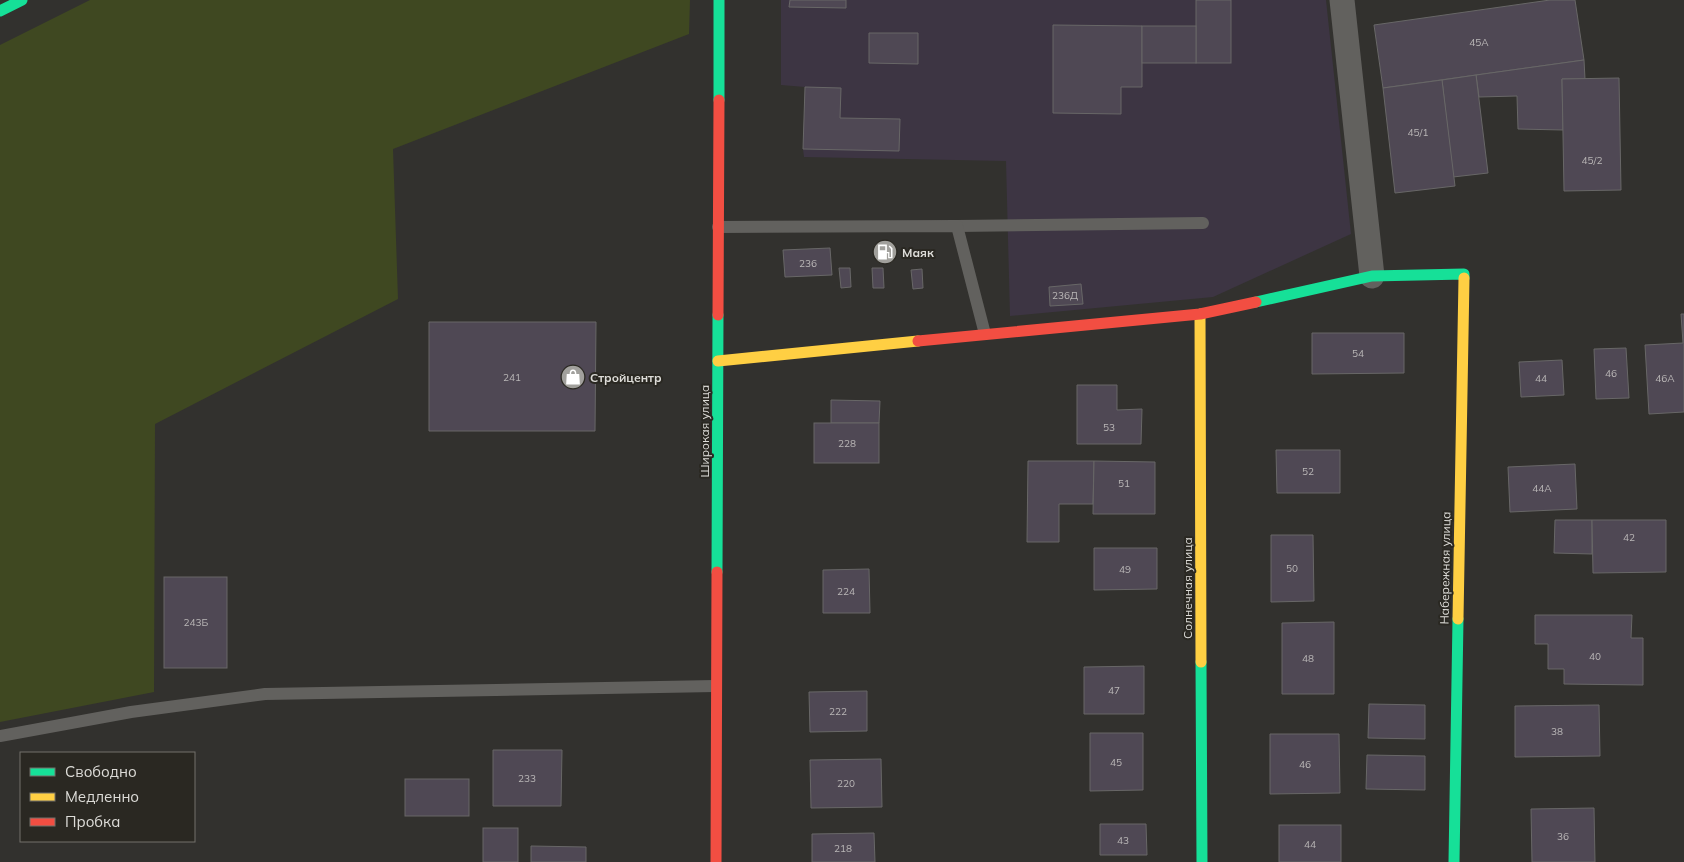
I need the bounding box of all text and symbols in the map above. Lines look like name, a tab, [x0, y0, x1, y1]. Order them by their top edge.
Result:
house number: 45А	[1469, 36, 1489, 49]
house number: 45/1	[1408, 126, 1428, 139]
house number: 45/2	[1582, 154, 1602, 167]
fuel station icon: Маяк	[872, 239, 898, 265]
place label: Маяк	[902, 245, 934, 260]
house number: 236	[799, 257, 817, 270]
house number: 236Д	[1052, 289, 1078, 302]
house number: 54	[1352, 347, 1364, 360]
shop icon: Стройцентр	[560, 364, 586, 390]
house number: 46	[1605, 367, 1617, 380]
place label: Стройцентр	[590, 370, 662, 385]
house number: 241	[503, 371, 521, 384]
house number: 44	[1535, 372, 1547, 385]
house number: 46А	[1655, 372, 1675, 385]
street label: Широкая улица	[697, 385, 712, 477]
house number: 53	[1103, 421, 1115, 434]
house number: 228	[838, 437, 856, 450]
house number: 52	[1302, 465, 1314, 478]
house number: 51	[1118, 477, 1130, 490]
house number: 44А	[1532, 482, 1552, 495]
street label: Набережная улица	[1437, 511, 1453, 625]
house number: 42	[1623, 531, 1635, 544]
street label: Солнечная улица	[1180, 537, 1195, 639]
house number: 50	[1286, 562, 1298, 575]
house number: 49	[1119, 563, 1131, 576]
house number: 224	[837, 585, 855, 598]
house number: 243Б	[184, 616, 209, 629]
house number: 40	[1589, 650, 1601, 663]
house number: 48	[1302, 652, 1314, 665]
house number: 47	[1108, 684, 1120, 697]
house number: 222	[829, 705, 847, 718]
house number: 38	[1551, 725, 1563, 738]
legend	[20, 752, 195, 842]
house number: 45	[1110, 756, 1122, 769]
house number: 46	[1299, 758, 1311, 771]
text: Свободно	[65, 762, 137, 781]
house number: 233	[518, 772, 536, 785]
house number: 220	[837, 777, 855, 790]
text: Медленно	[65, 787, 139, 806]
text: Пробка	[65, 812, 120, 831]
house number: 36	[1557, 830, 1569, 843]
house number: 43	[1117, 834, 1129, 847]
house number: 44	[1304, 838, 1316, 851]
house number: 218	[834, 842, 852, 855]

